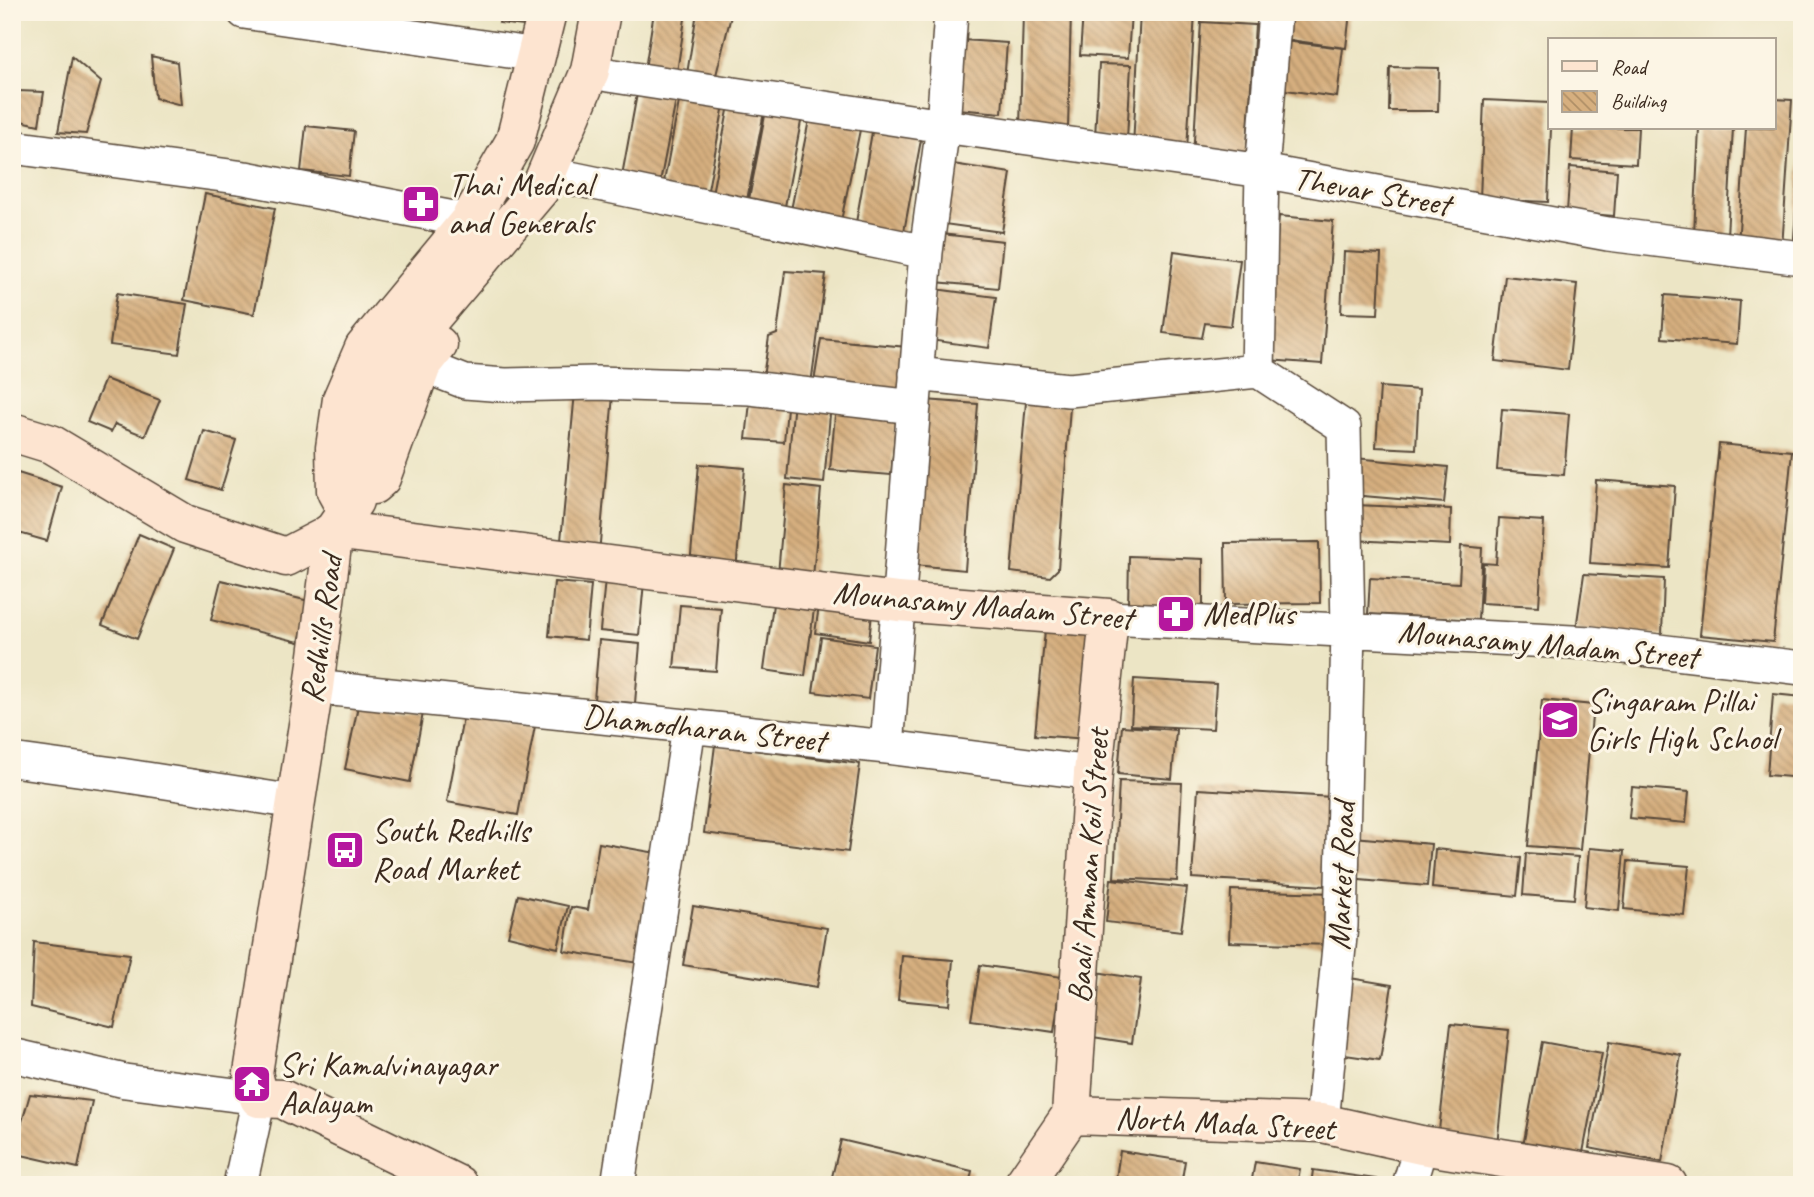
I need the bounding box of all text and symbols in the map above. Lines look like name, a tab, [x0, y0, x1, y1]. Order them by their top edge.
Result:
legend	[1548, 38, 1776, 130]
text: Road	[1611, 54, 1650, 80]
text: Building	[1611, 88, 1668, 114]
street label: Thevar Street	[1291, 157, 1457, 226]
place label: Thai Medical and Generals	[448, 164, 598, 244]
pharmacy icon: Thai Medical and Generals	[400, 183, 442, 225]
street label: Redhills Road	[290, 547, 353, 706]
street label: Mounasamy Madam Street	[831, 571, 1139, 639]
pharmacy icon: MedPlus	[1155, 593, 1197, 635]
place label: MedPlus	[1203, 593, 1298, 635]
street label: Mounasamy Madam Street	[1396, 610, 1704, 678]
place label: Singaram Pillai Girls High School	[1587, 680, 1782, 760]
street label: Dhamodharan Street	[581, 694, 831, 762]
school or university icon: Singaram Pillai Girls High School	[1539, 699, 1581, 741]
street label: Baali Amman Koil Street	[1057, 724, 1119, 1005]
street label: Market Road	[1317, 796, 1365, 951]
place label: South Redhills Road Market	[372, 810, 532, 890]
bus stop icon: South Redhills Road Market	[324, 829, 366, 871]
place label: Sri Kamalvinayagar Aalayam	[279, 1044, 499, 1124]
temple icon: Sri Kamalvinayagar Aalayam	[231, 1063, 273, 1105]
street label: North Mada Street	[1114, 1096, 1339, 1150]

